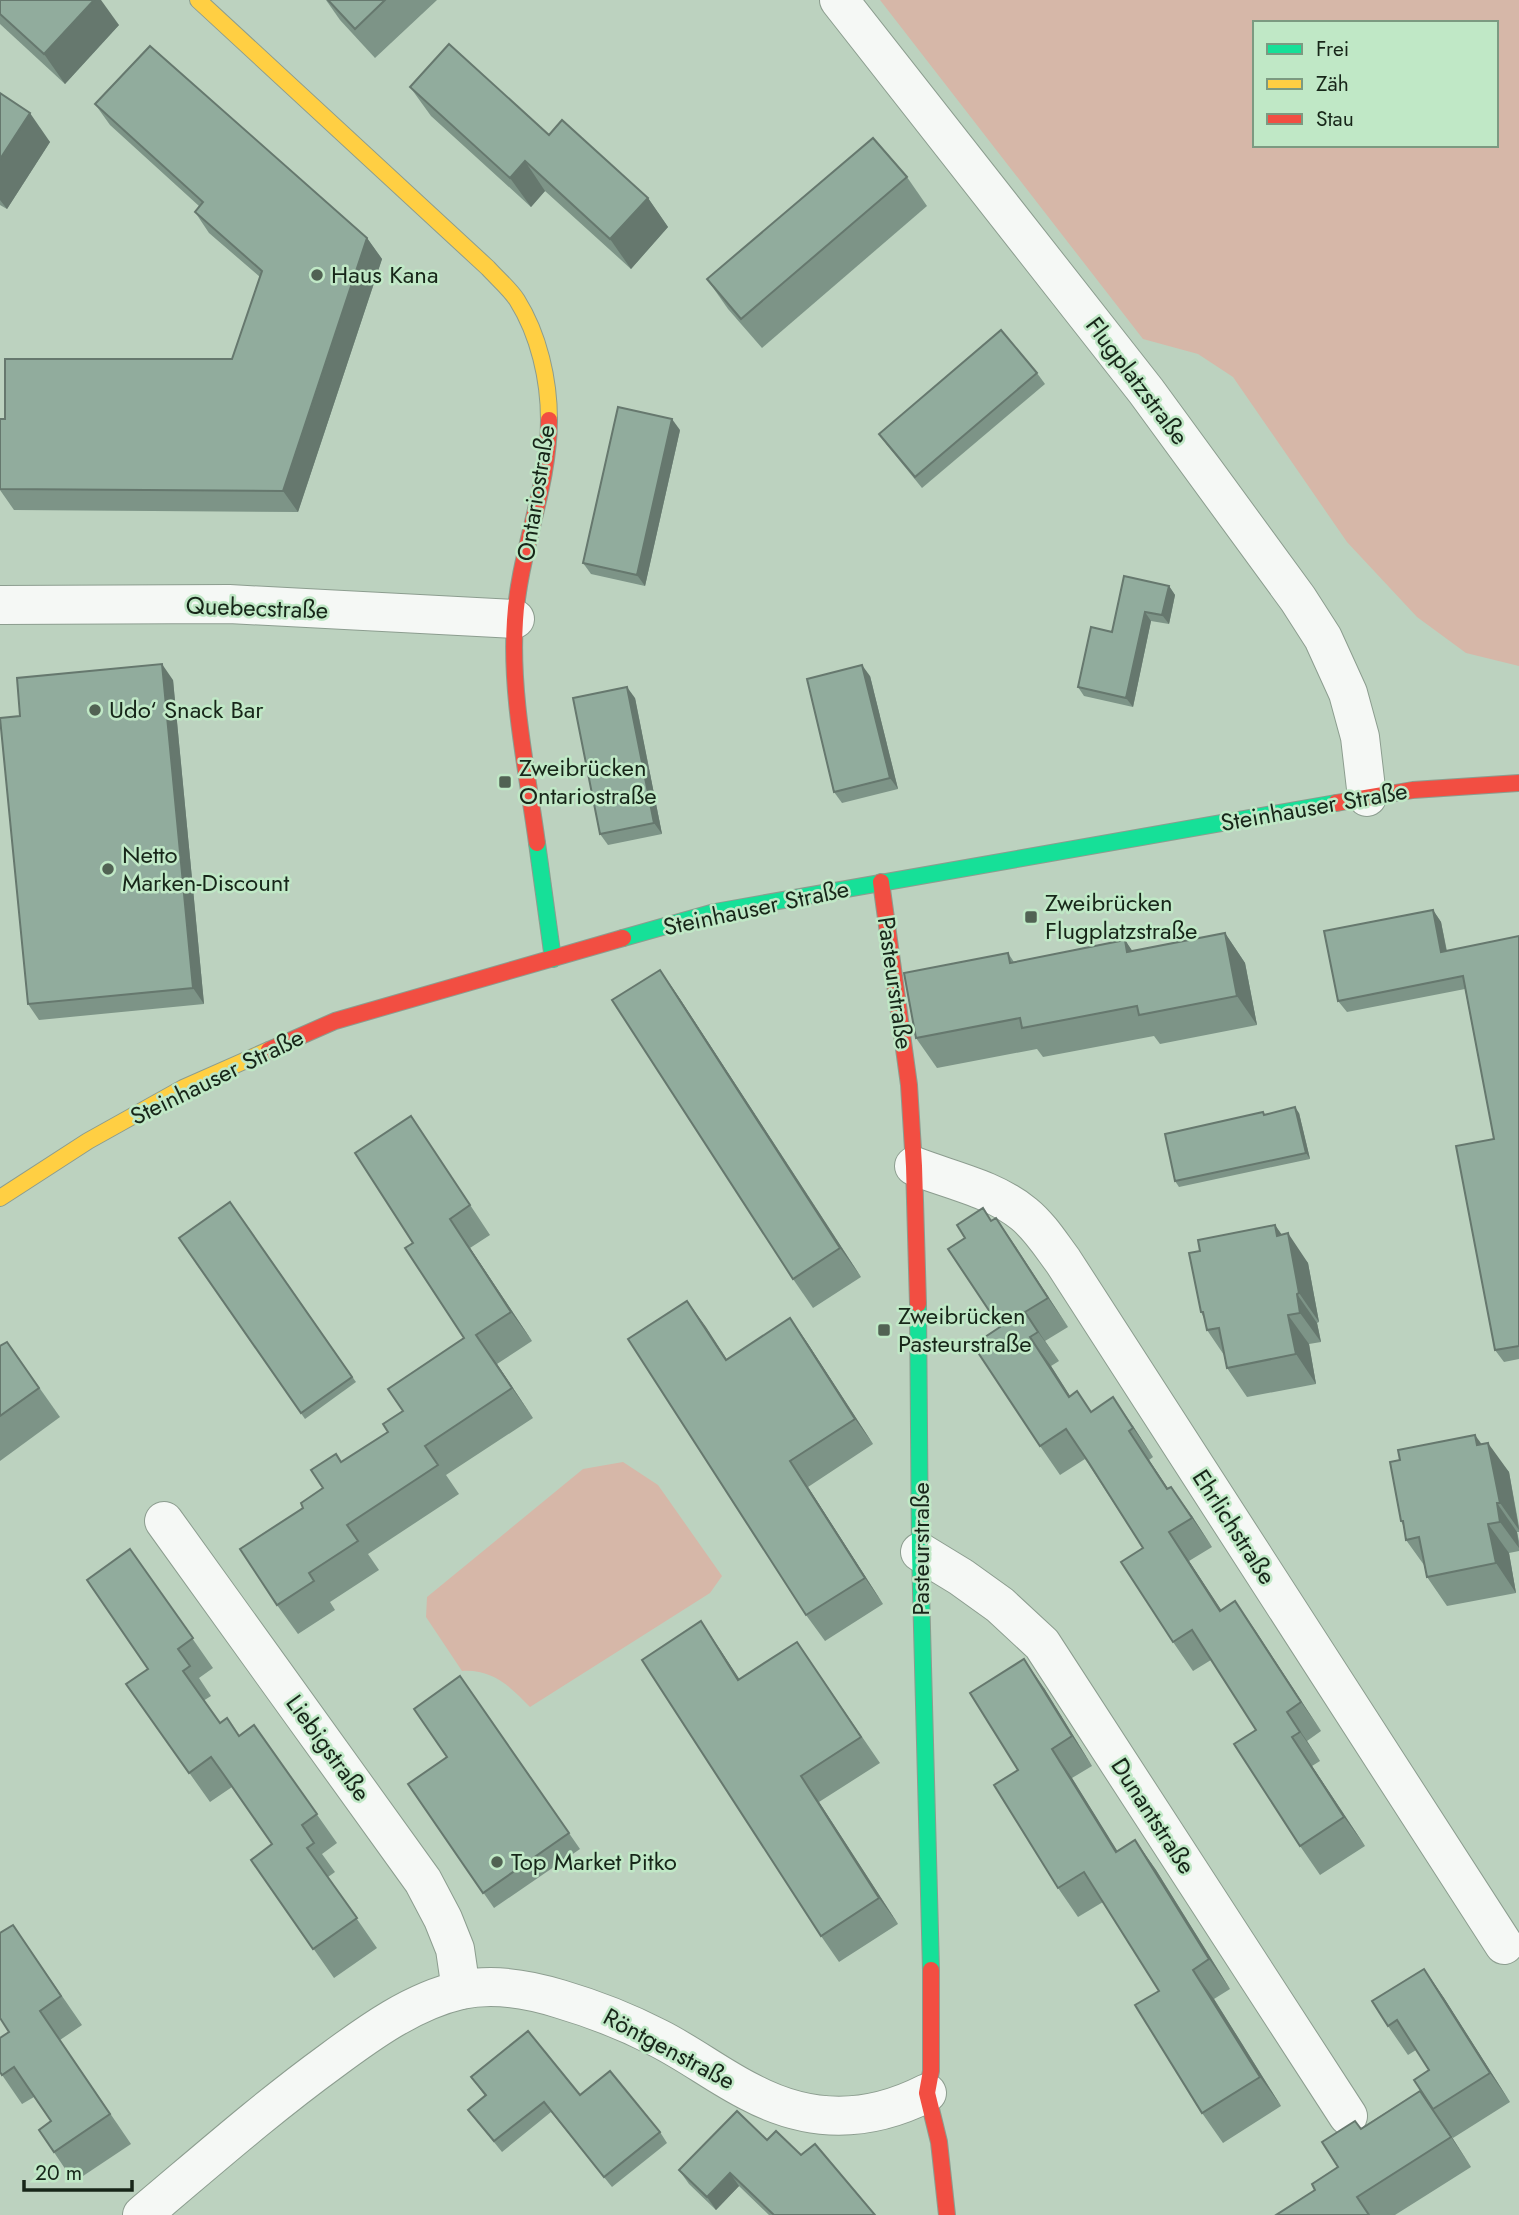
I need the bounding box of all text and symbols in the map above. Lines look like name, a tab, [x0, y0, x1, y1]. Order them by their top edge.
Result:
legend	[1253, 21, 1498, 147]
text: Frei	[1316, 34, 1349, 64]
text: Zäh	[1316, 69, 1349, 99]
text: Stau	[1316, 104, 1354, 134]
place label: Haus Kana	[331, 257, 438, 292]
marker: Haus Kana	[309, 267, 325, 283]
street label: Flugplatzstraße	[1078, 309, 1197, 452]
street label: Ontariostraße	[507, 422, 564, 564]
street label: Quebecstraße	[185, 588, 329, 627]
place label: Udo‘ Snack Bar	[109, 692, 264, 727]
marker: Udo‘ Snack Bar	[87, 702, 103, 718]
place label: Zweibrücken Ontariostraße	[519, 750, 657, 813]
street label: Steinhauser Straße	[1218, 773, 1410, 840]
marker: Zweibrücken Ontariostraße	[497, 774, 513, 790]
place label: Netto Marken-Discount	[122, 837, 289, 900]
marker: Netto Marken-Discount	[100, 861, 116, 877]
street label: Steinhauser Straße	[660, 871, 852, 944]
place label: Zweibrücken Flugplatzstraße	[1045, 885, 1197, 948]
marker: Zweibrücken Flugplatzstraße	[1023, 909, 1039, 925]
street label: Pasteurstraße	[869, 914, 922, 1052]
street label: Steinhauser Straße	[124, 1019, 309, 1134]
place label: Zweibrücken Pasteurstraße	[898, 1298, 1032, 1361]
marker: Zweibrücken Pasteurstraße	[876, 1322, 892, 1338]
street label: Ehrlichstraße	[1184, 1462, 1285, 1591]
street label: Pasteurstraße	[903, 1482, 938, 1616]
street label: Liebigstraße	[278, 1687, 379, 1808]
street label: Dunantstraße	[1103, 1751, 1204, 1881]
place label: Top Market Pitko	[511, 1844, 677, 1879]
marker: Top Market Pitko	[489, 1854, 505, 1870]
street label: Röntgenstraße	[597, 1999, 741, 2098]
scale bar	[24, 2148, 133, 2192]
text: 20 m	[35, 2158, 82, 2188]

